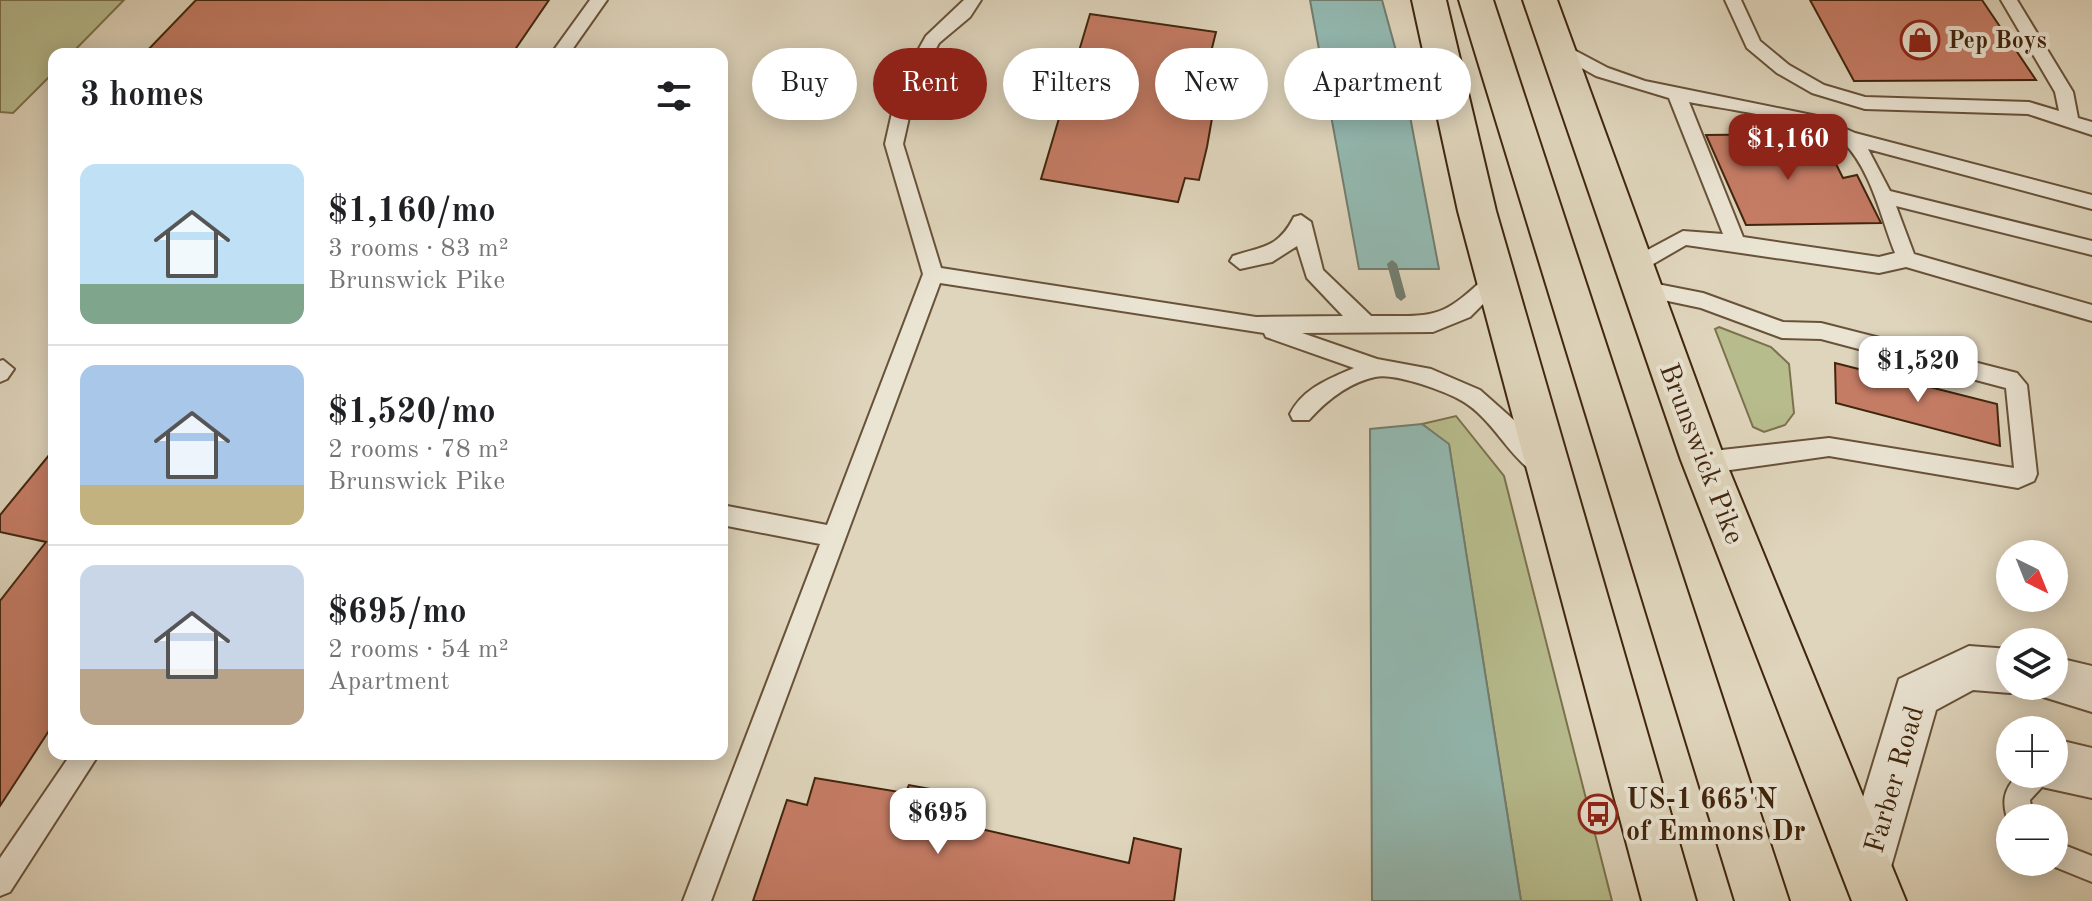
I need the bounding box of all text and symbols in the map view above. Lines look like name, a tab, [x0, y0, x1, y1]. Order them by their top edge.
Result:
shop icon: Pep Boys	[1899, 19, 1941, 61]
place label: Pep Boys	[1948, 30, 2047, 54]
chip: Buy	[752, 48, 857, 120]
chip: Rent	[873, 48, 987, 120]
chip: Filters	[1003, 48, 1139, 120]
chip: New	[1155, 48, 1268, 120]
chip: Apartment	[1284, 48, 1471, 120]
icon: filters	[652, 74, 696, 118]
text: 3 homes	[80, 79, 203, 113]
pin: $1,160	[1723, 114, 1853, 182]
text: $1,160	[1747, 127, 1829, 153]
text: $1,160/mo	[328, 195, 496, 229]
icon: home	[144, 196, 240, 292]
text: 3 rooms · 83 m²	[328, 236, 509, 262]
text: Brunswick Pike	[328, 268, 505, 294]
pin: $1,520	[1853, 336, 1983, 404]
text: $1,520	[1877, 349, 1959, 375]
street label: Brunswick Pike	[1653, 360, 1747, 548]
text: $1,520/mo	[328, 396, 496, 430]
icon: home	[144, 397, 240, 493]
text: 2 rooms · 78 m²	[328, 437, 509, 463]
text: Brunswick Pike	[328, 469, 505, 495]
north arrow	[1996, 540, 2068, 612]
map controls	[1996, 540, 2068, 876]
text: $695/mo	[328, 596, 467, 630]
icon: home	[144, 597, 240, 693]
button: layers	[1996, 628, 2068, 700]
text: 2 rooms · 54 m²	[328, 637, 509, 663]
text: Apartment	[328, 669, 450, 695]
street label: Farber Road	[1862, 703, 1930, 856]
button: +	[1996, 716, 2068, 788]
place label: US-1 665'N of Emmons Dr	[1626, 787, 1806, 847]
pin: $695	[891, 788, 985, 856]
bus stop icon: US-1 665'N of Emmons Dr	[1577, 793, 1619, 835]
text: $695	[908, 801, 968, 827]
button: −	[1996, 804, 2068, 876]

